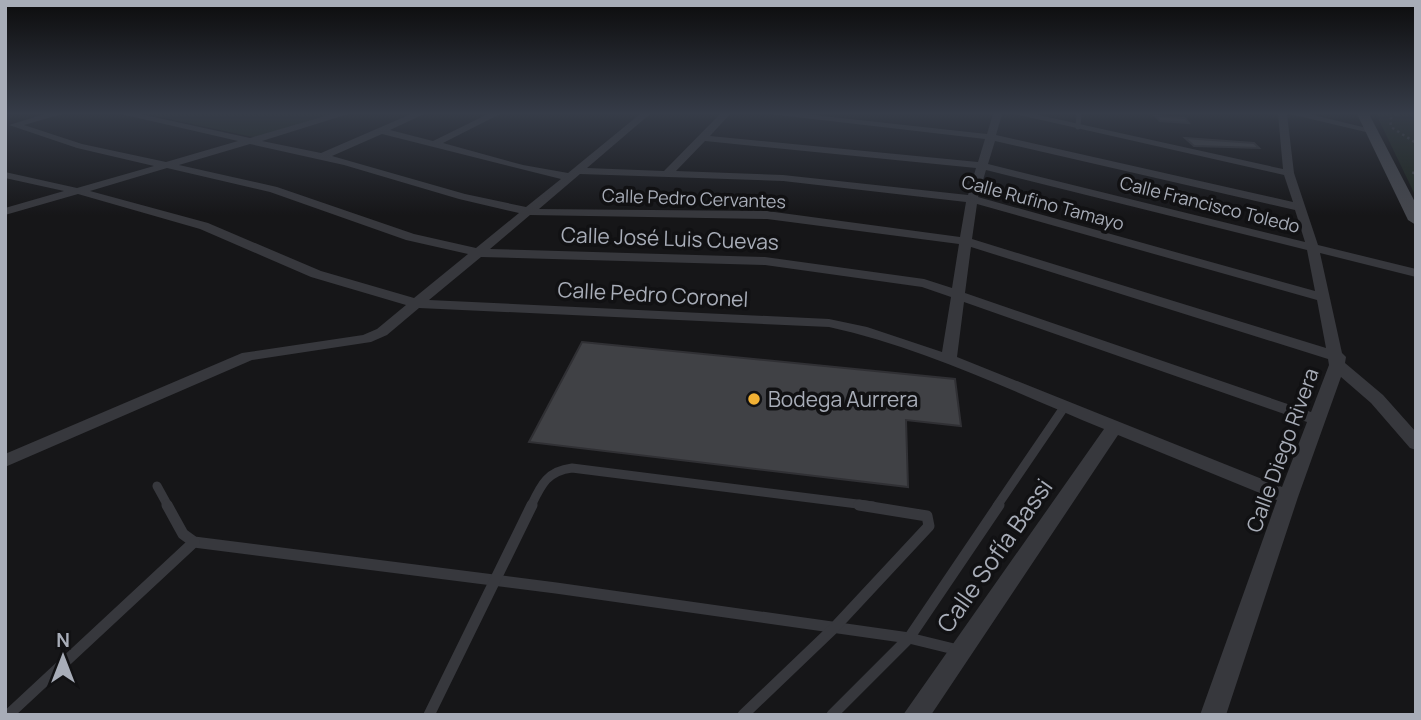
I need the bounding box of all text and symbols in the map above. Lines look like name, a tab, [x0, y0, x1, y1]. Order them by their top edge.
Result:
street label: Calle Rufino Tamayo	[959, 169, 1127, 235]
street label: Calle Francisco Toledo	[1118, 170, 1302, 238]
street label: Calle Pedro Cervantes	[602, 183, 786, 213]
street label: Calle José Luis Cuevas	[561, 220, 779, 256]
street label: Calle Pedro Coronel	[557, 275, 749, 313]
street label: Calle Diego Rivera	[1239, 364, 1325, 536]
place label: Bodega Aurrera	[768, 385, 918, 413]
marker: Bodega Aurrera	[746, 391, 762, 407]
street label: Calle Sofía Bassi	[929, 471, 1059, 639]
north arrow	[28, 622, 98, 692]
text: N	[56, 627, 70, 653]

